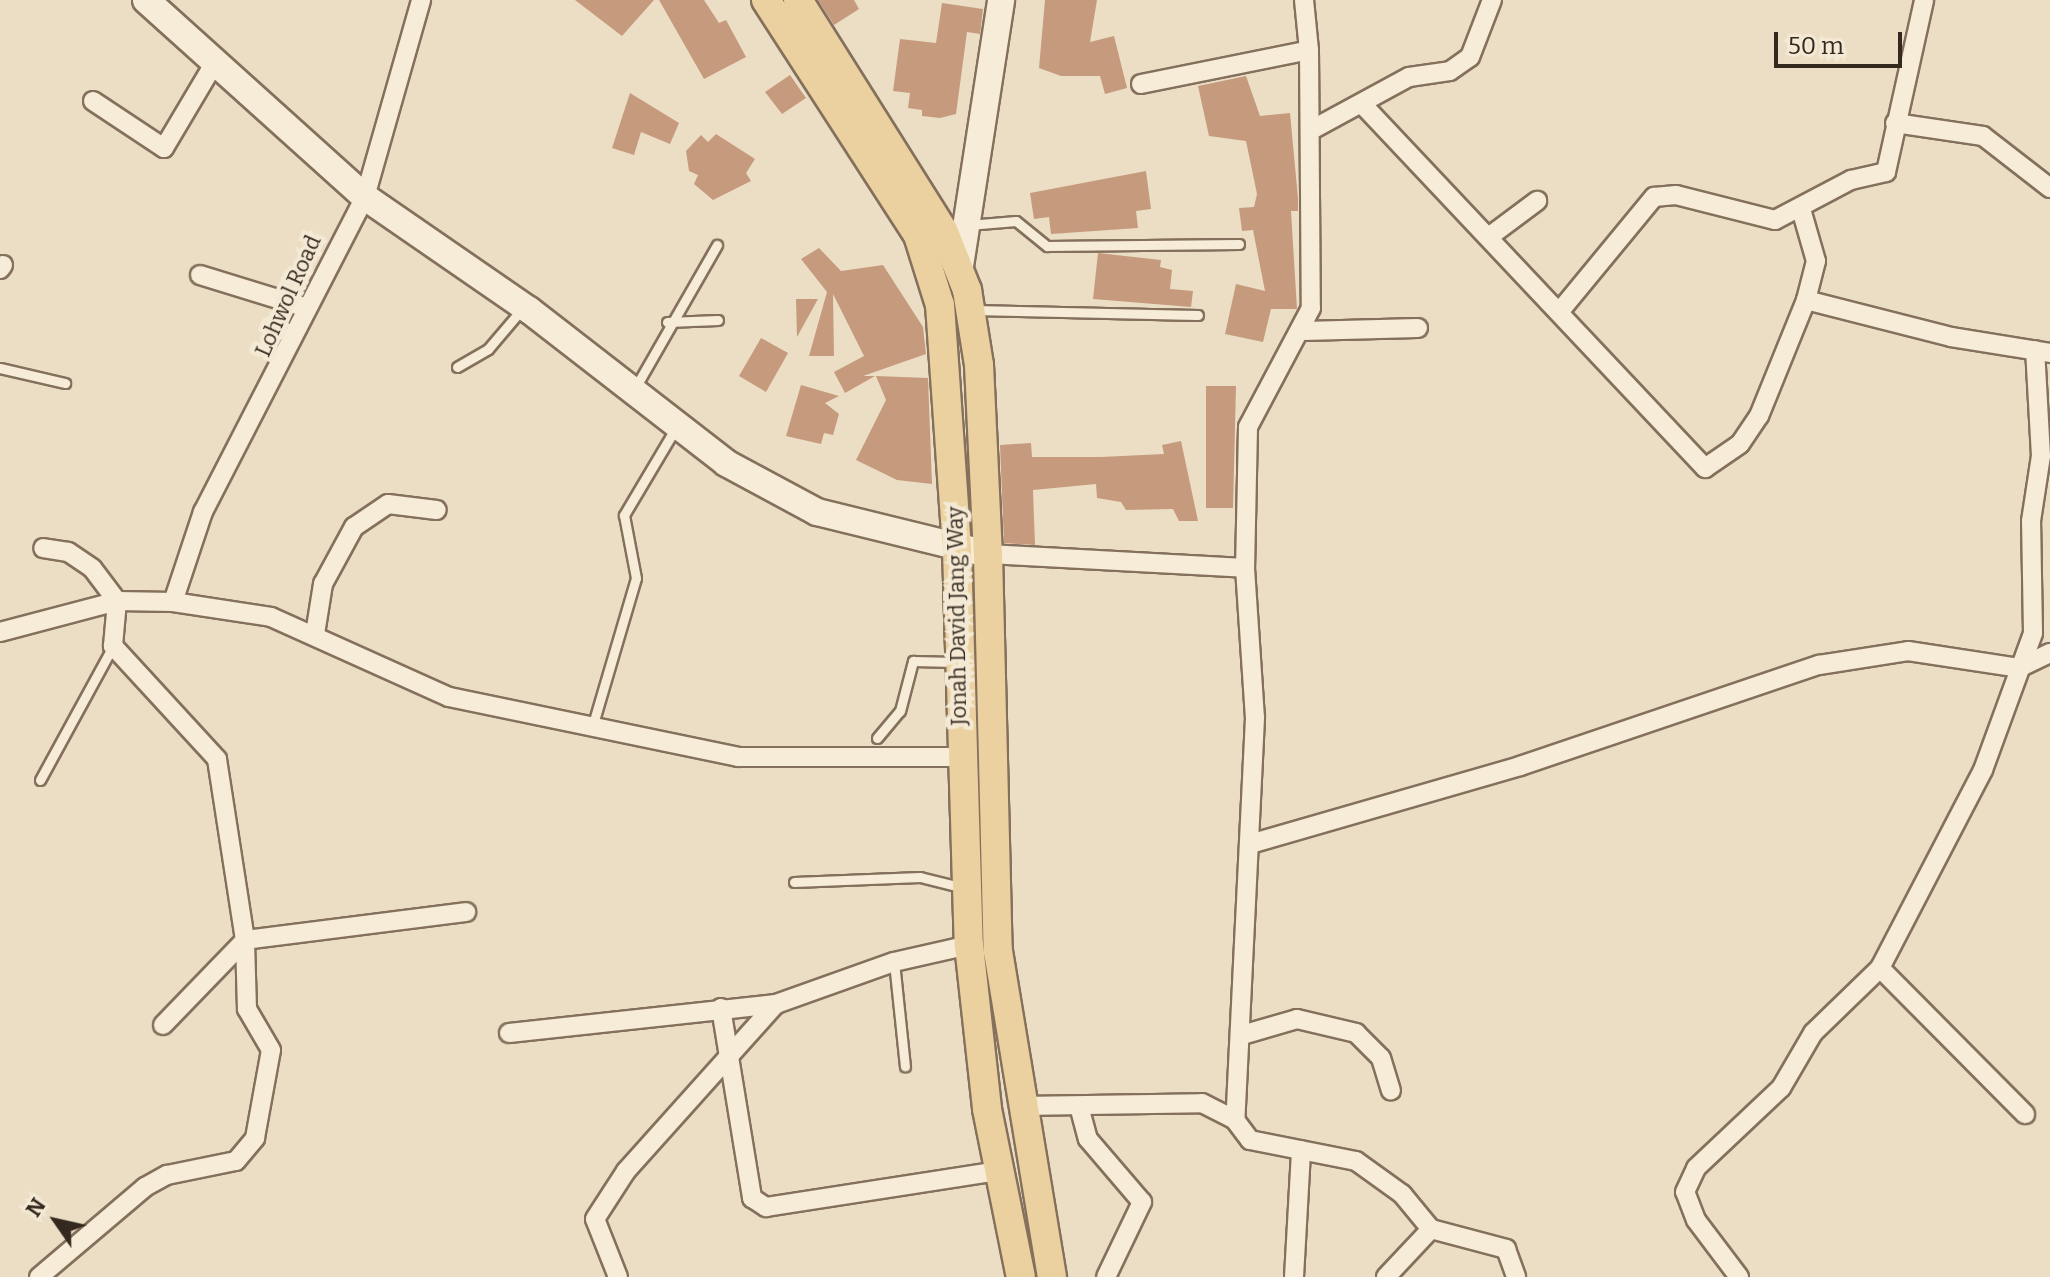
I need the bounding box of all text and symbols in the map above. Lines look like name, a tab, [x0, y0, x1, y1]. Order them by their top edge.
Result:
scale bar	[1778, 16, 1906, 66]
text: 50 m	[1788, 32, 1844, 60]
street label: Lohwol Road	[250, 231, 326, 361]
street label: Jonah David Jang Way	[942, 506, 972, 726]
north arrow	[16, 1181, 96, 1261]
text: N	[20, 1193, 52, 1222]

